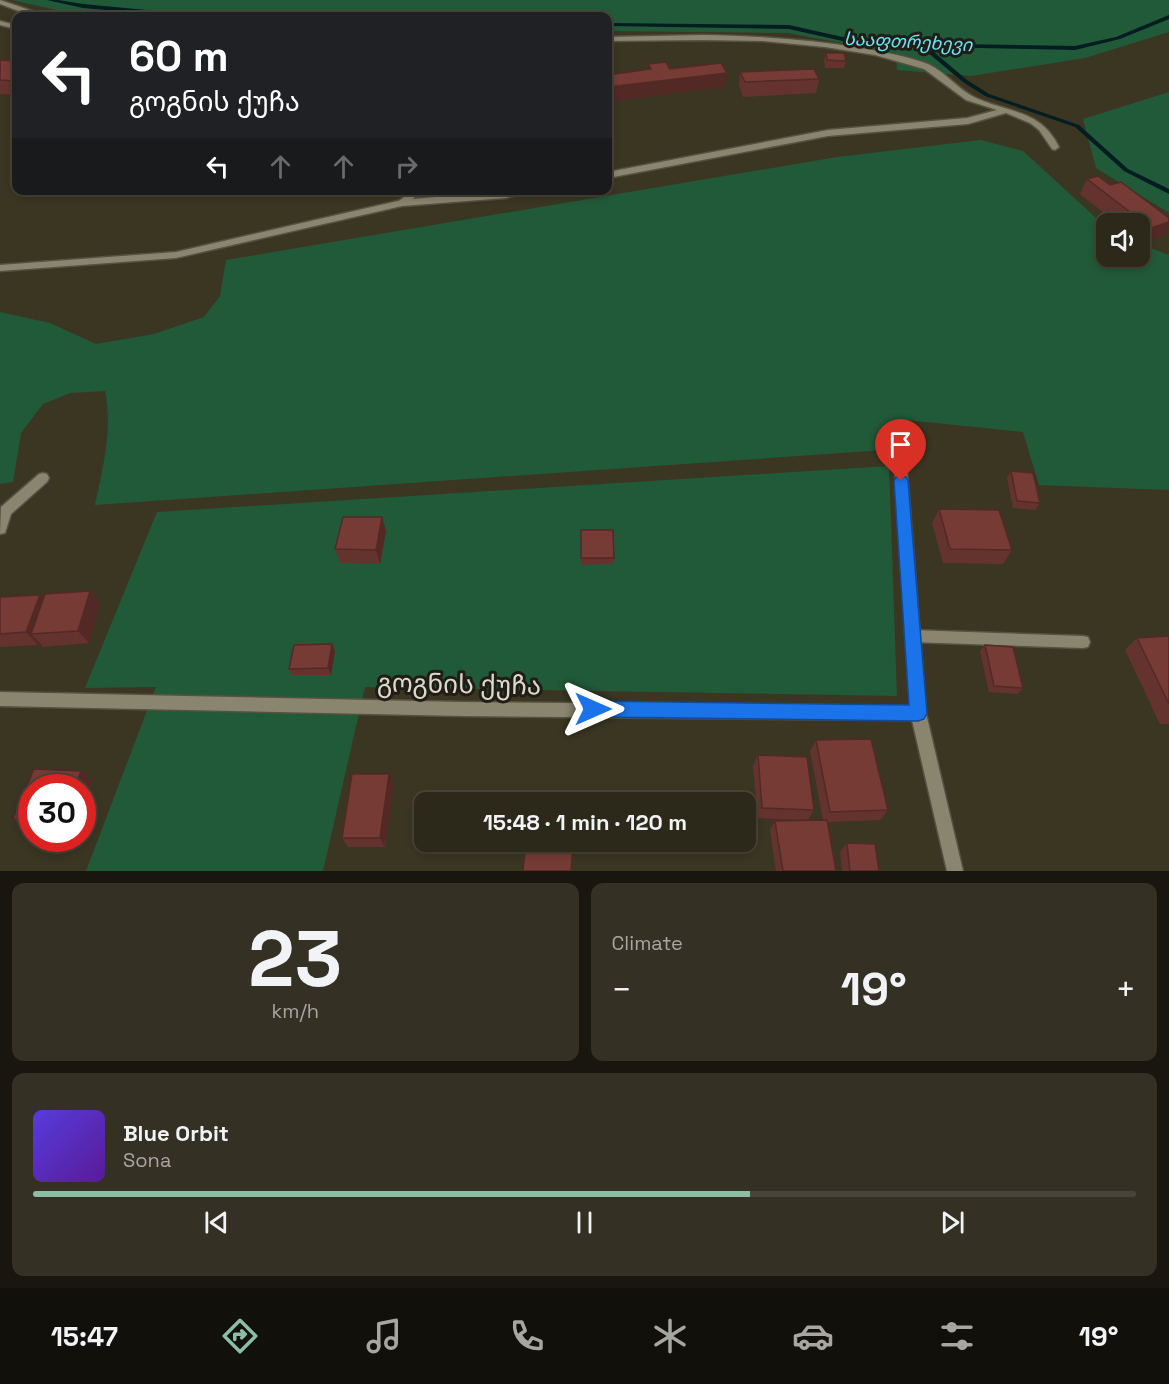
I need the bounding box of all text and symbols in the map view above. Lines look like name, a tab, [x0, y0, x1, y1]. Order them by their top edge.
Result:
water label: სააფთრეხევი	[843, 27, 973, 56]
text: 60 m	[129, 30, 229, 83]
icon: left	[30, 36, 108, 114]
text: გოგნის ქუჩა	[129, 84, 300, 119]
icon: left	[201, 150, 234, 183]
icon: ahead	[264, 150, 297, 183]
icon: ahead	[327, 150, 360, 183]
icon: right	[390, 150, 423, 183]
map controls	[1096, 213, 1150, 267]
button: sound	[1096, 213, 1150, 267]
pin	[875, 419, 926, 481]
icon: arrive	[884, 428, 917, 461]
street label: გოგნის ქუჩა	[377, 666, 541, 702]
position arrow	[561, 677, 625, 741]
speed limit sign: 30	[18, 774, 96, 852]
text: 15:48 · 1 min · 120 m	[483, 808, 687, 836]
text: 23	[248, 909, 342, 1009]
text: Climate	[612, 930, 683, 956]
text: 19°	[841, 961, 907, 1018]
text: −	[612, 969, 632, 1011]
text: +	[1116, 969, 1136, 1011]
text: km/h	[271, 998, 319, 1024]
text: Blue Orbit	[123, 1119, 229, 1147]
text: Sona	[123, 1147, 171, 1173]
icon: previous	[200, 1206, 233, 1239]
icon: pause	[568, 1206, 601, 1239]
icon: next	[936, 1206, 969, 1239]
icon: directions	[219, 1315, 261, 1357]
icon: music	[363, 1315, 405, 1357]
icon: phone	[506, 1315, 548, 1357]
icon: climate	[649, 1315, 691, 1357]
icon: car	[792, 1315, 834, 1357]
icon: filters	[936, 1315, 978, 1357]
text: 15:47	[51, 1319, 118, 1354]
text: 19°	[1079, 1319, 1118, 1354]

